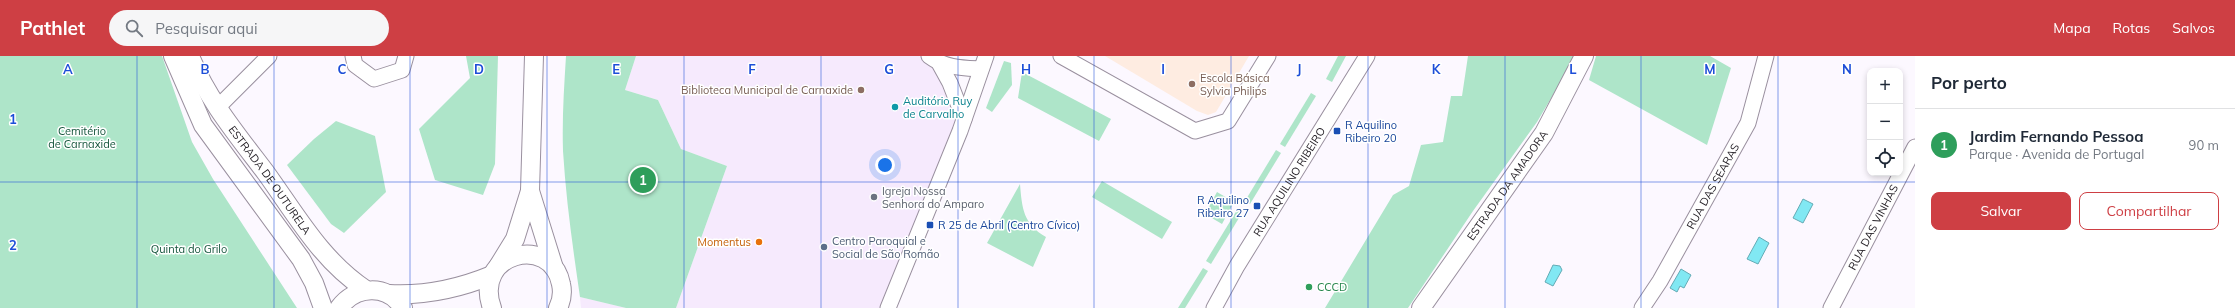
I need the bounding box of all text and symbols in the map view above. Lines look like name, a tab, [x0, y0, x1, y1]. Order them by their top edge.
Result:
search box	[109, 10, 389, 46]
text: Pathlet	[20, 16, 85, 40]
icon: search	[123, 17, 145, 39]
text: Pesquisar aqui	[155, 19, 257, 38]
text: Mapa	[2053, 19, 2091, 37]
text: Rotas	[2113, 19, 2150, 37]
text: Salvos	[2172, 19, 2215, 37]
text: A	[63, 61, 73, 77]
text: B	[201, 61, 210, 77]
text: C	[338, 61, 347, 77]
text: D	[474, 61, 484, 77]
text: E	[612, 61, 620, 77]
text: F	[748, 61, 756, 77]
text: G	[884, 61, 894, 77]
text: H	[1021, 61, 1031, 77]
text: I	[1161, 61, 1165, 77]
text: J	[1297, 61, 1301, 77]
text: K	[1432, 61, 1442, 77]
text: L	[1569, 61, 1577, 77]
text: M	[1704, 61, 1716, 77]
text: N	[1842, 61, 1852, 77]
map controls	[1867, 68, 1903, 176]
button: +	[1867, 68, 1903, 104]
place label: Escola Básica Sylvia Philips	[1200, 71, 1270, 98]
text: Por perto	[1931, 72, 2007, 93]
marker: Escola Básica Sylvia Philips	[1187, 79, 1197, 89]
place label: Biblioteca Municipal de Carnaxide	[681, 83, 853, 97]
marker: Biblioteca Municipal de Carnaxide	[856, 85, 866, 95]
place label: Auditório Ruy de Carvalho	[903, 94, 972, 121]
marker: Auditório Ruy de Carvalho	[890, 102, 900, 112]
button: −	[1867, 104, 1903, 140]
text: 1	[9, 111, 17, 127]
place label: R Aquilino Ribeiro 20	[1345, 118, 1397, 145]
street label: ESTRADA DE OUTURELA	[226, 123, 314, 237]
park label: Cemitério de Carnaxide	[48, 124, 116, 151]
street label: RUA AQUILINO RIBEIRO	[1250, 125, 1328, 239]
marker: R Aquilino Ribeiro 20	[1332, 126, 1342, 136]
text: Jardim Fernando Pessoa	[1969, 127, 2143, 146]
street label: ESTRADA DA AMADORA	[1464, 128, 1551, 243]
text: 1	[1940, 137, 1948, 153]
text: 90 m	[2189, 137, 2219, 153]
button: locate	[1867, 140, 1903, 176]
street label: RUA DAS SEARAS	[1683, 141, 1742, 232]
text: Parque · Avenida de Portugal	[1969, 146, 2144, 162]
your location	[875, 155, 895, 175]
pin: 1	[630, 165, 656, 195]
street label: RUA DAS VINHAS	[1845, 182, 1901, 272]
place label: Igreja Nossa Senhora do Amparo	[882, 184, 984, 211]
marker: Igreja Nossa Senhora do Amparo	[869, 192, 879, 202]
button: Salvar	[1931, 192, 2071, 230]
button: Compartilhar	[2079, 192, 2219, 230]
place label: R Aquilino Ribeiro 27	[1197, 193, 1249, 220]
marker: R Aquilino Ribeiro 27	[1252, 201, 1262, 211]
place label: R 25 de Abril (Centro Cívico)	[938, 218, 1080, 232]
marker: R 25 de Abril (Centro Cívico)	[925, 220, 935, 230]
place label: Centro Paroquial e Social de São Romão	[832, 234, 940, 261]
place label: Momentus	[698, 235, 751, 249]
text: 2	[9, 237, 17, 253]
marker: Momentus	[754, 237, 764, 247]
park label: Quinta do Grilo	[151, 242, 227, 256]
marker: Centro Paroquial e Social de São Romão	[819, 242, 829, 252]
place label: CCCD	[1317, 280, 1347, 294]
marker: CCCD	[1304, 282, 1314, 292]

